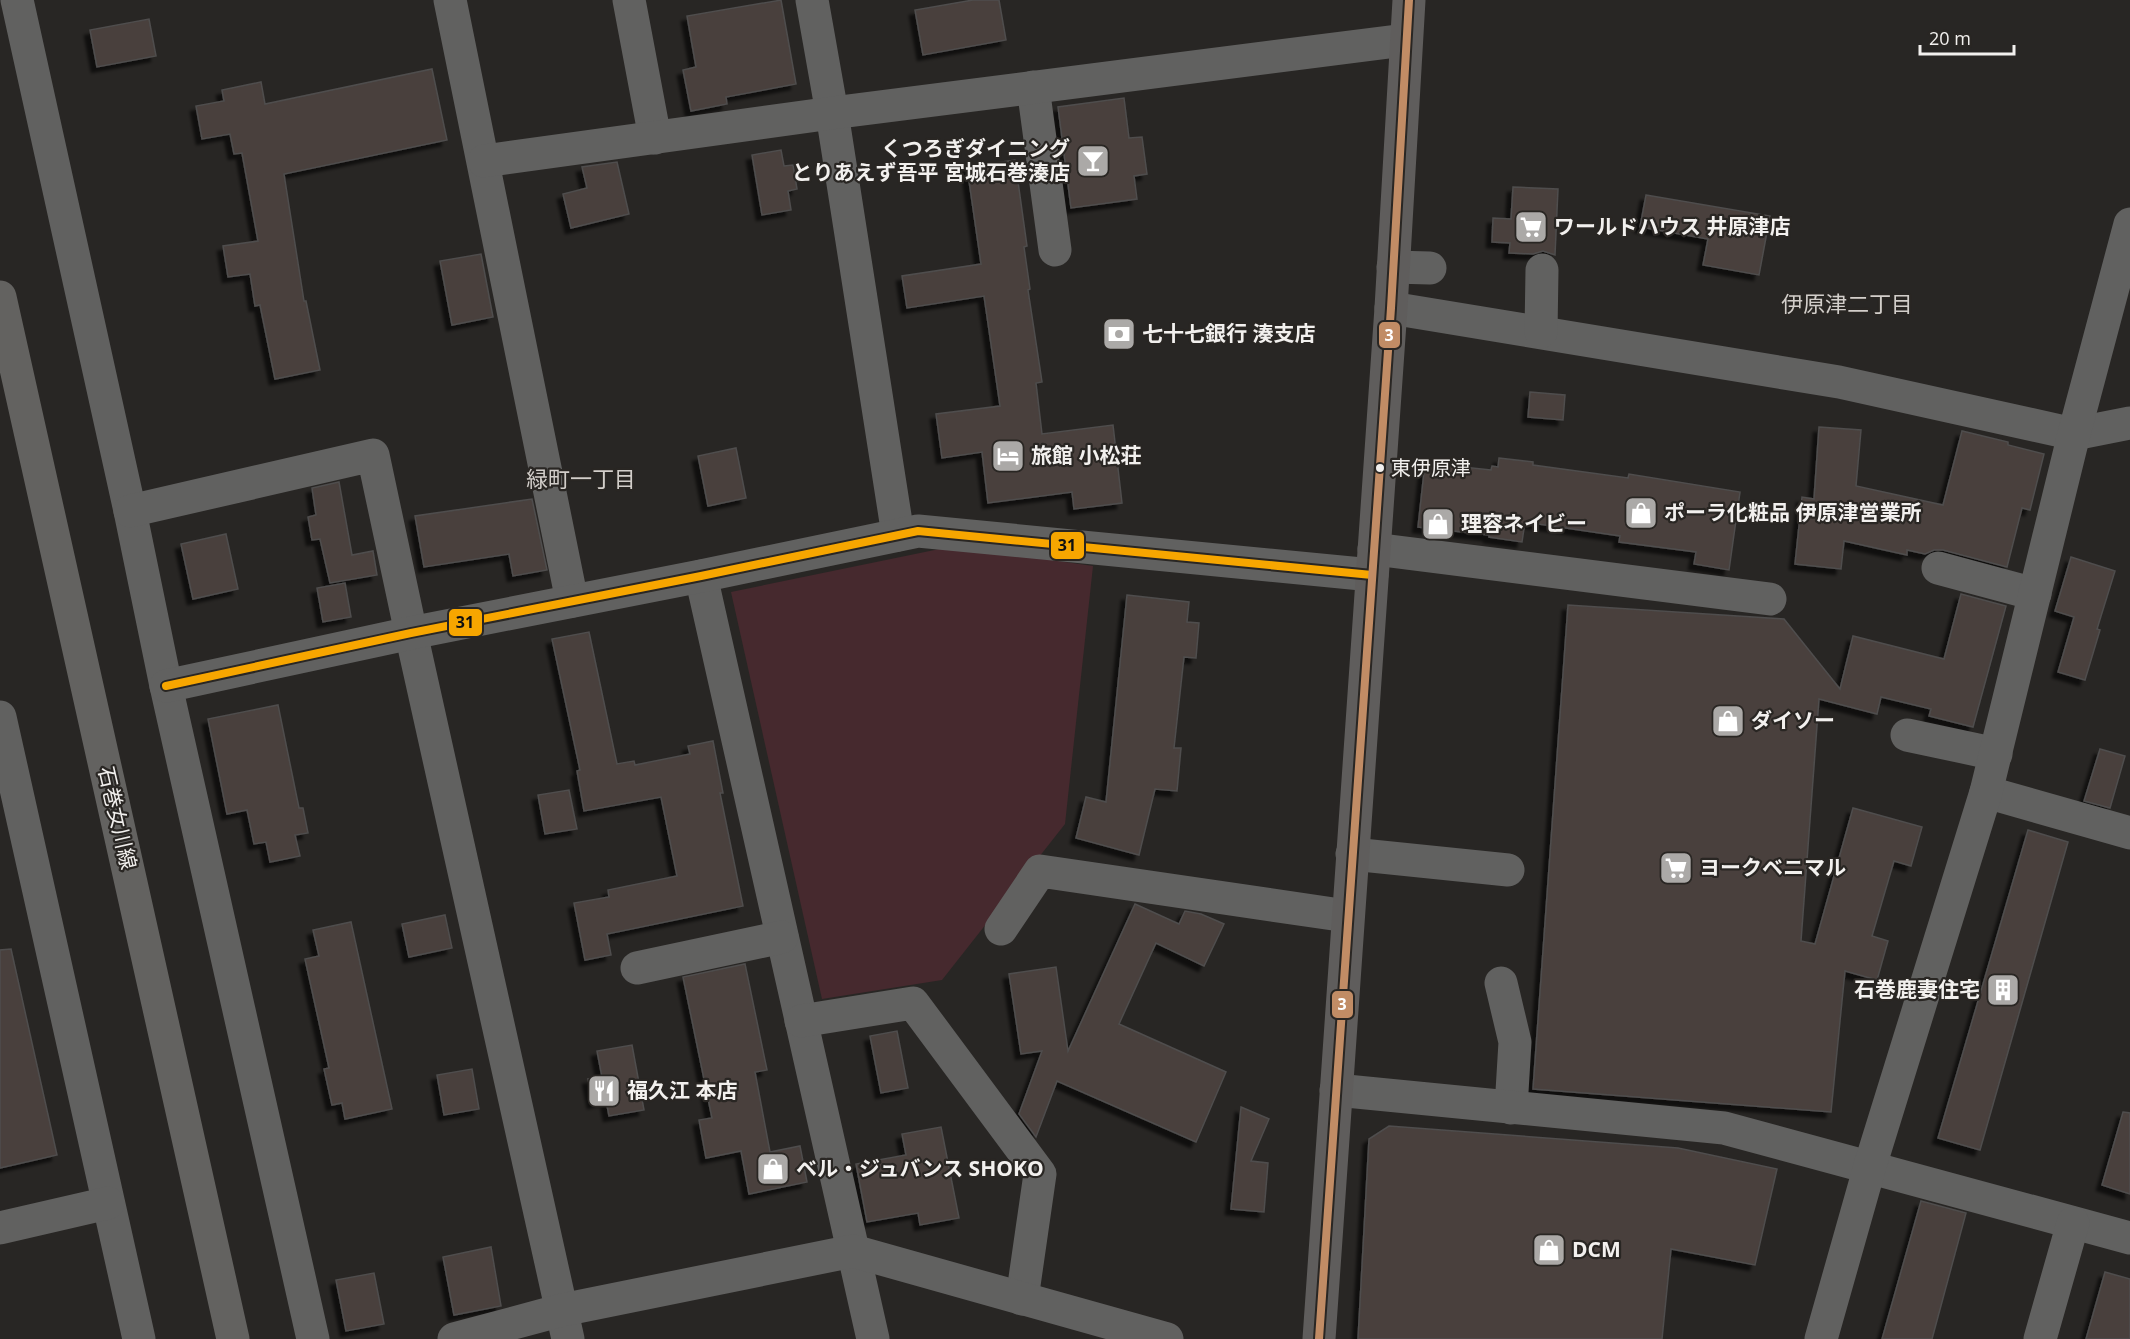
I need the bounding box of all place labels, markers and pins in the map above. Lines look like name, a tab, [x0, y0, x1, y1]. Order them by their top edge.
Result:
place label: くつろぎダイニング とりあえず吾平 宮城石巻湊店	[792, 134, 1070, 186]
bar icon: くつろぎダイニング とりあえず吾平 宮城石巻湊店	[1075, 143, 1111, 179]
supermarket icon: ワールドハウス 井原津店	[1513, 209, 1549, 245]
place label: ワールドハウス 井原津店	[1554, 212, 1790, 240]
bank icon: 七十七銀行 湊支店	[1101, 316, 1137, 352]
place label: 七十七銀行 湊支店	[1142, 319, 1315, 347]
hotel icon: 旅館 小松荘	[990, 438, 1026, 474]
place label: 旅館 小松荘	[1031, 441, 1141, 469]
place label: 東伊原津	[1391, 454, 1471, 481]
marker: 東伊原津	[1374, 462, 1386, 474]
shop icon: ポーラ化粧品 伊原津営業所	[1623, 495, 1659, 531]
place label: ポーラ化粧品 伊原津営業所	[1664, 498, 1921, 526]
shop icon: 理容ネイビー	[1420, 506, 1456, 542]
place label: 理容ネイビー	[1461, 509, 1587, 537]
shop icon: ダイソー	[1710, 703, 1746, 739]
place label: ダイソー	[1751, 706, 1835, 734]
supermarket icon: ヨークベニマル	[1658, 850, 1694, 886]
place label: ヨークベニマル	[1699, 853, 1846, 881]
building icon: 石巻鹿妻住宅	[1985, 972, 2021, 1008]
place label: 石巻鹿妻住宅	[1854, 975, 1980, 1003]
restaurant icon: 福久江 本店	[586, 1073, 622, 1109]
place label: 福久江 本店	[627, 1076, 737, 1104]
shop icon: ベル・ジュバンス SHOKO	[755, 1151, 791, 1187]
place label: ベル・ジュバンス SHOKO	[796, 1154, 1044, 1182]
shop icon: DCM	[1531, 1232, 1567, 1268]
place label: DCM	[1572, 1235, 1621, 1263]

